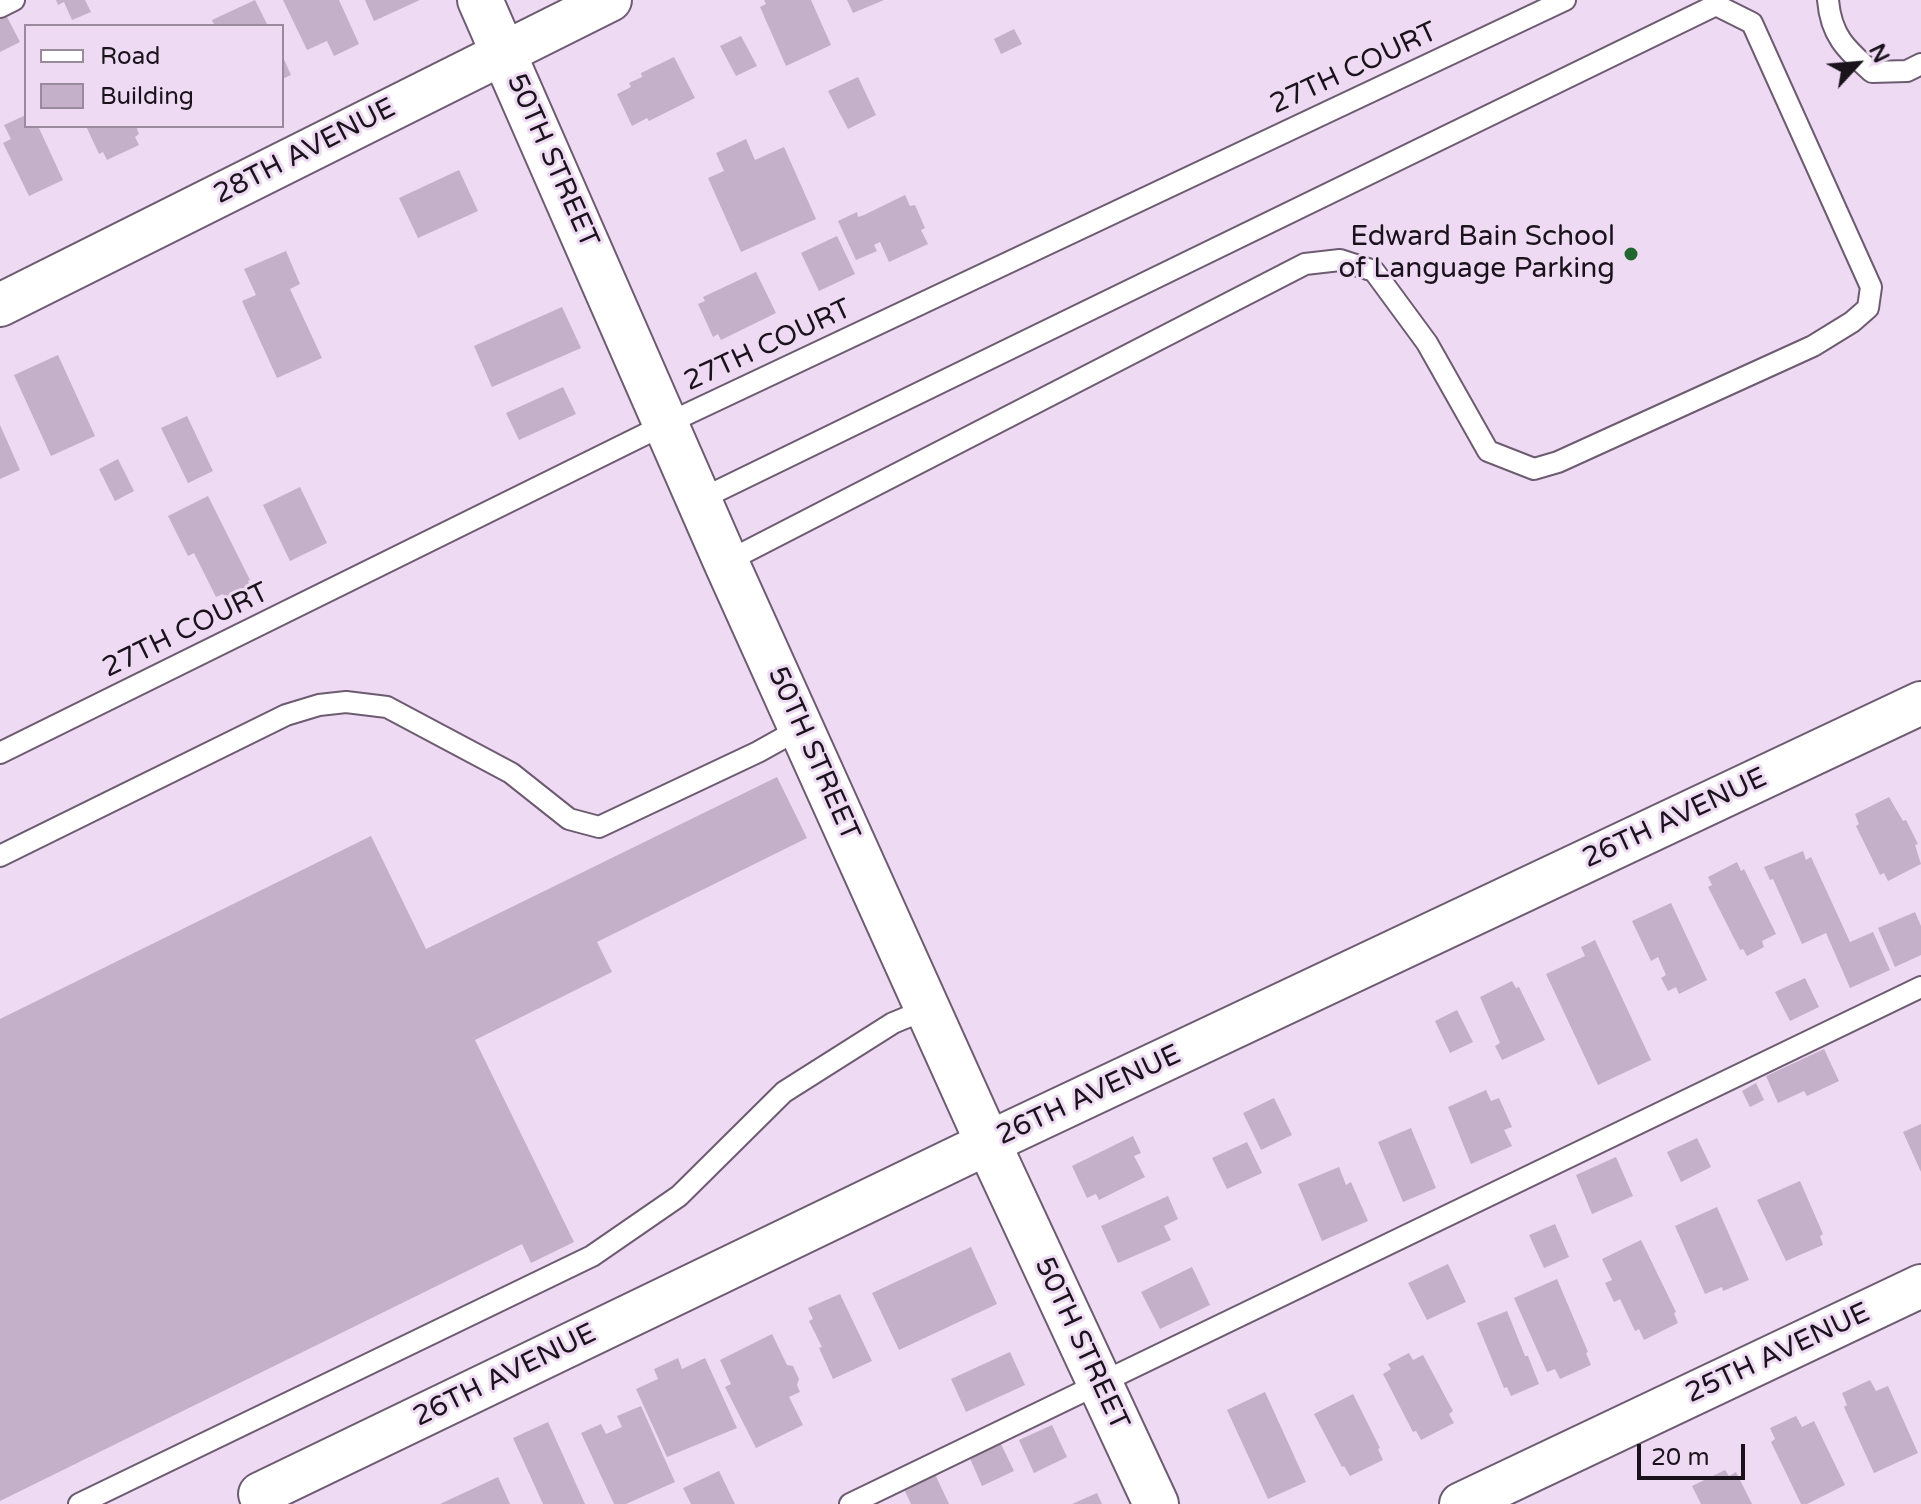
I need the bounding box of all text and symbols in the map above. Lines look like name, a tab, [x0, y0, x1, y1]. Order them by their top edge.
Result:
street label: 27TH COURT	[1265, 16, 1443, 122]
legend	[24, 24, 284, 128]
north arrow	[1817, 24, 1897, 104]
text: N	[1863, 40, 1894, 67]
text: Road	[100, 42, 160, 71]
street label: 50TH STREET	[499, 69, 605, 253]
text: Building	[100, 82, 194, 111]
street label: 28TH AVENUE	[209, 92, 401, 212]
place label: Edward Bain School of Language Parking	[1338, 221, 1615, 287]
marker: Edward Bain School of Language Parking	[1622, 245, 1640, 263]
street label: 27TH COURT	[679, 293, 857, 399]
street label: 27TH COURT	[98, 576, 274, 686]
street label: 50TH STREET	[760, 662, 866, 846]
street label: 26TH AVENUE	[1578, 762, 1772, 876]
street label: 26TH AVENUE	[992, 1039, 1186, 1153]
street label: 50TH STREET	[1026, 1252, 1136, 1436]
street label: 25TH AVENUE	[1681, 1297, 1875, 1411]
street label: 26TH AVENUE	[408, 1317, 602, 1435]
scale bar	[1641, 1428, 1749, 1478]
text: 20 m	[1651, 1443, 1709, 1472]

